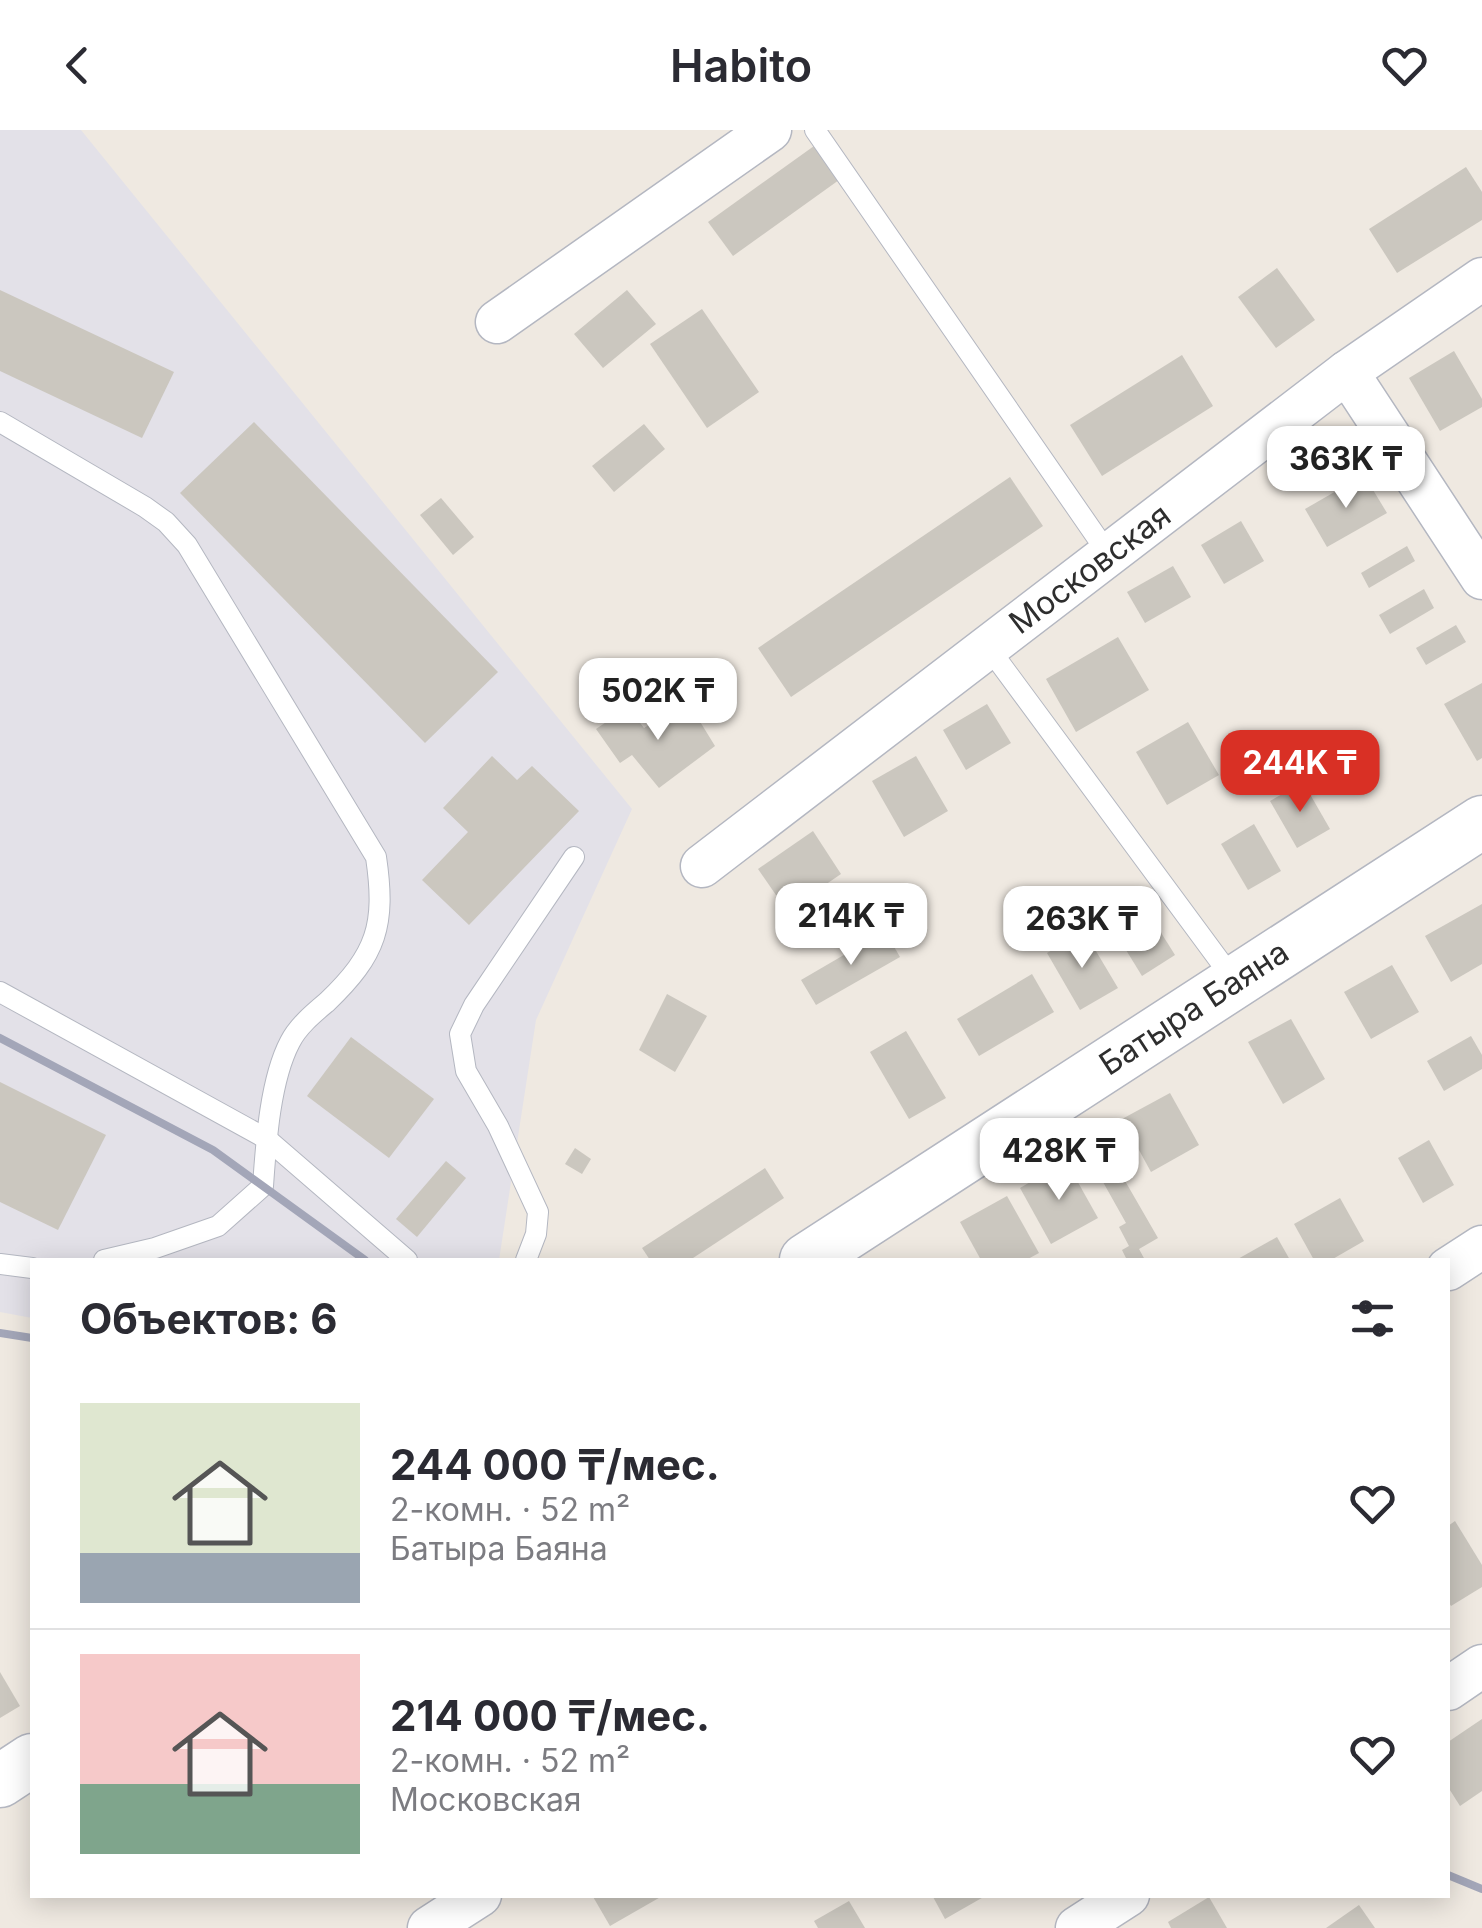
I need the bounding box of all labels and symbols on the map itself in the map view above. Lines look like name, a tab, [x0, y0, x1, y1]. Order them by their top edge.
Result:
pin: 363K ₸	[1265, 426, 1427, 511]
street label: Московская	[1001, 495, 1178, 642]
pin: 502K ₸	[577, 658, 739, 743]
pin: 244K ₸	[1219, 730, 1381, 815]
pin: 214K ₸	[770, 883, 932, 968]
pin: 263K ₸	[1001, 886, 1163, 971]
street label: Батыра Баяна	[1092, 932, 1296, 1083]
pin: 428K ₸	[978, 1118, 1140, 1203]

